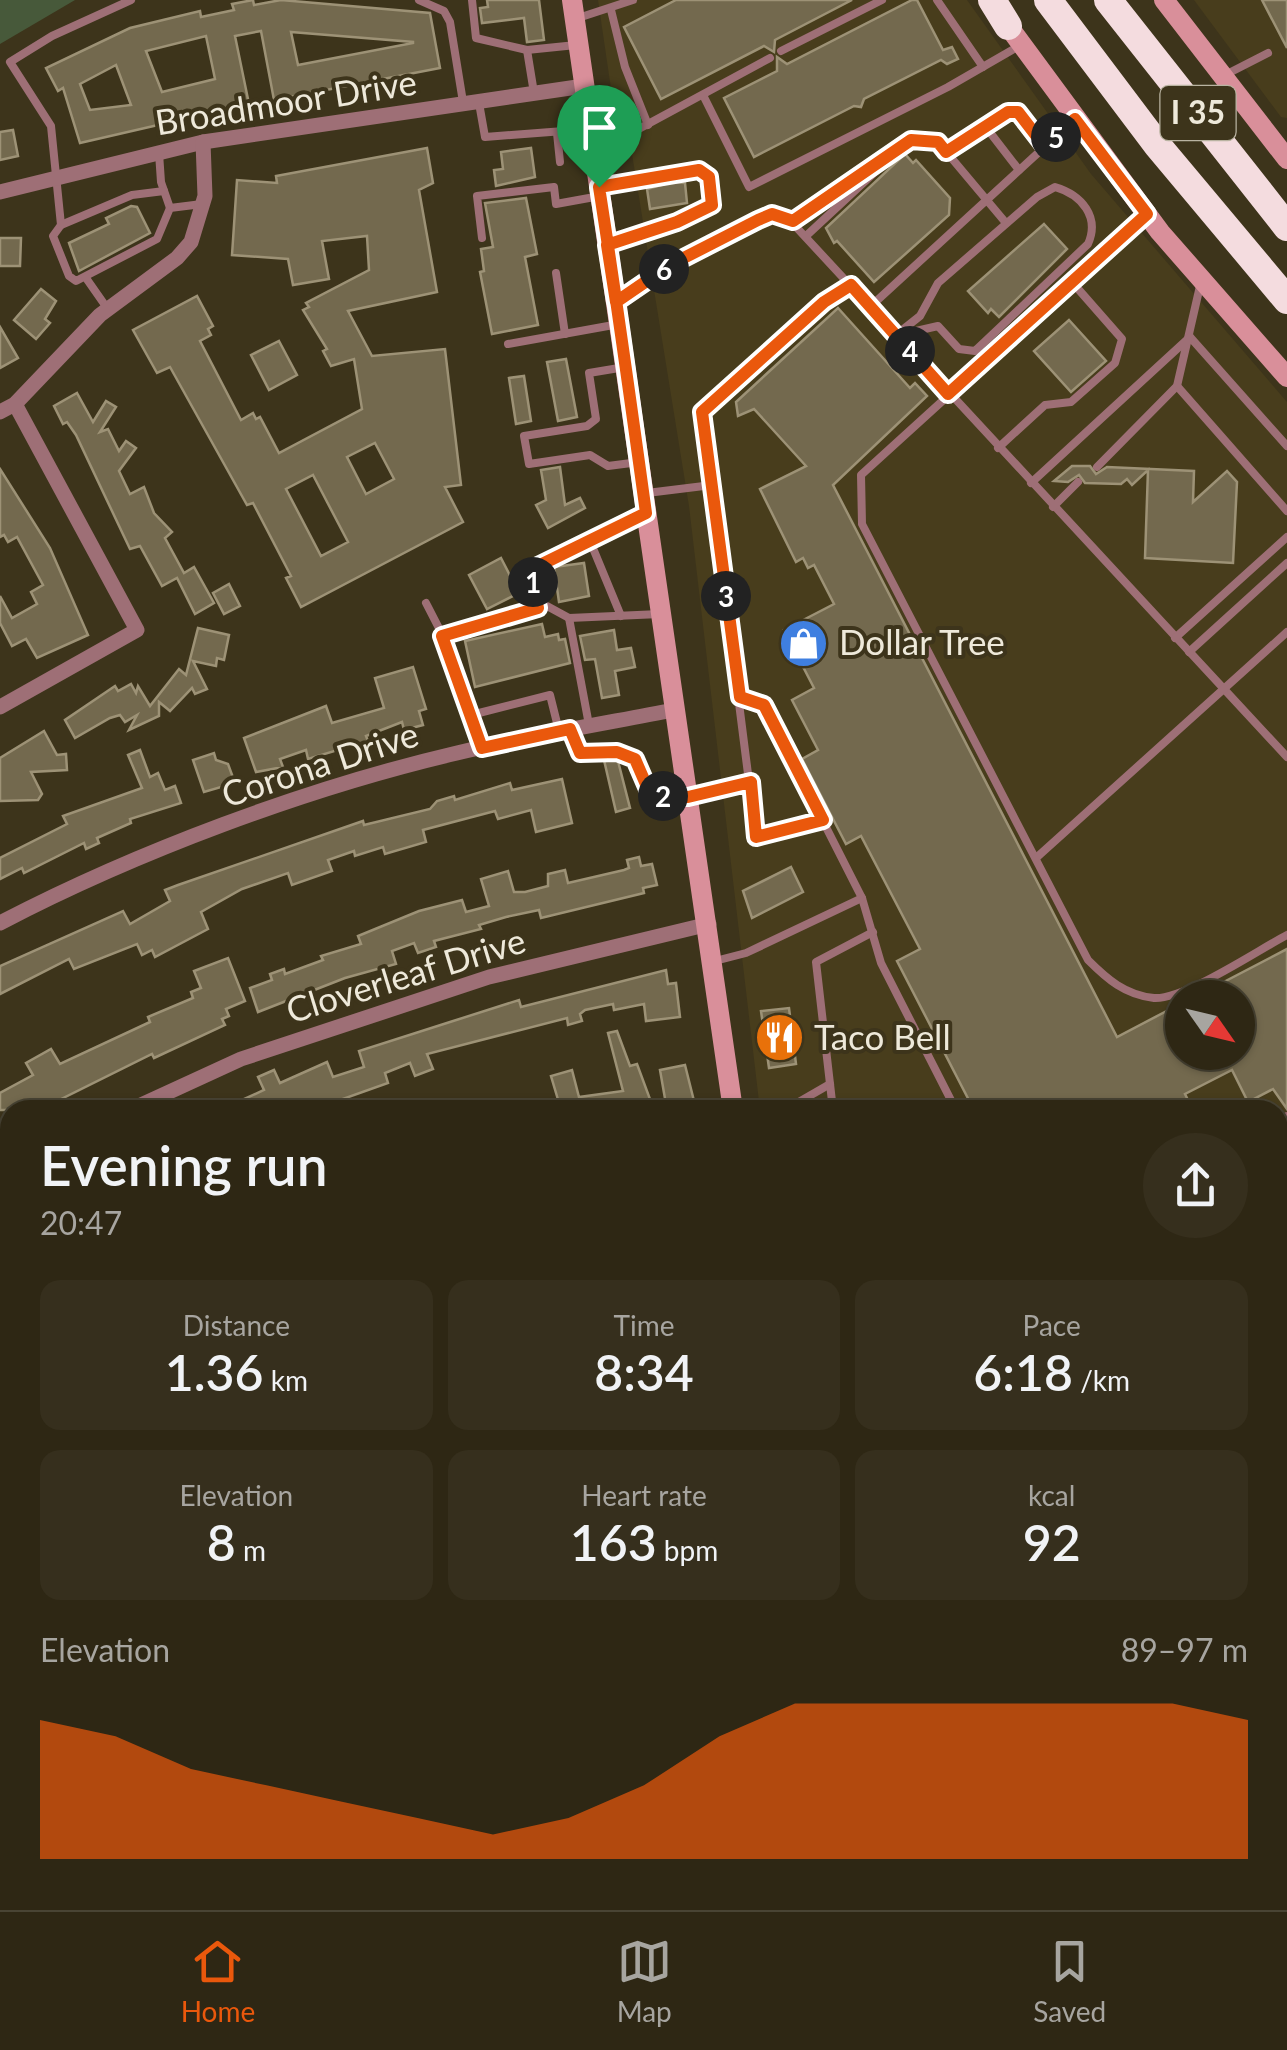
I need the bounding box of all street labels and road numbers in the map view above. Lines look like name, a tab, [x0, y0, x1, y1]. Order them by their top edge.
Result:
street label: Broadmoor Drive	[152, 60, 419, 142]
road number: I 35	[1160, 86, 1236, 140]
street label: Corona Drive	[216, 712, 423, 815]
street label: Cloverleaf Drive	[281, 918, 530, 1030]

